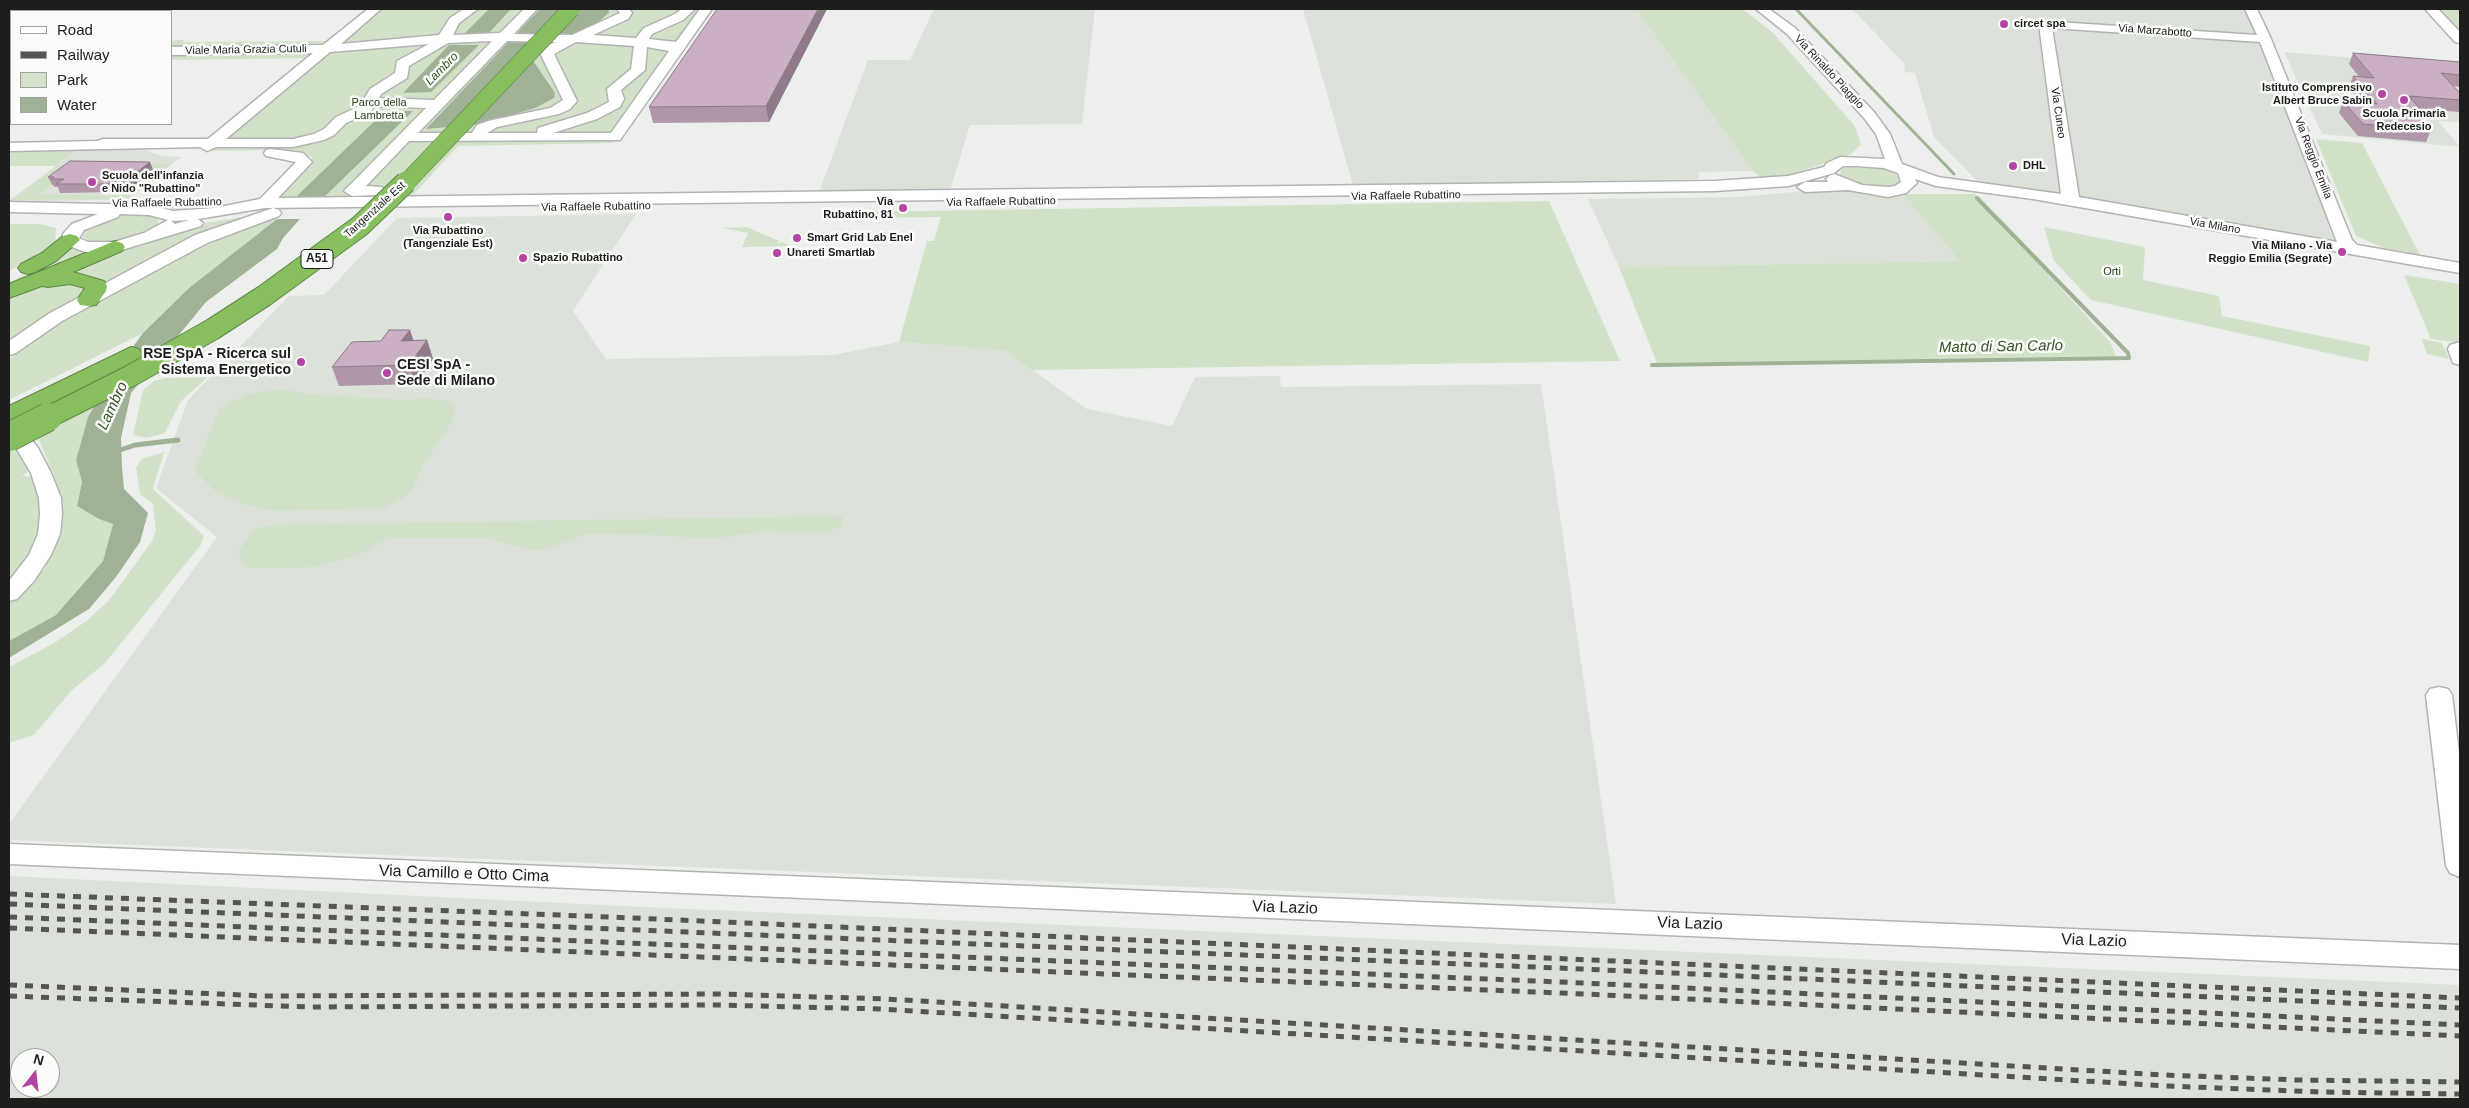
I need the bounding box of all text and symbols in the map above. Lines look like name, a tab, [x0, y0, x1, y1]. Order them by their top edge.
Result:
legend	[10, 10, 172, 125]
place label: circet spa	[2014, 17, 2065, 31]
marker: circet spa	[1998, 18, 2010, 30]
text: Road	[57, 21, 93, 38]
street label: Via Marzabotto	[2118, 22, 2192, 40]
street label: Via Rinaldo Piaggio	[1792, 32, 1866, 112]
street label: Viale Maria Grazia Cutuli	[185, 42, 307, 58]
text: Railway	[57, 46, 110, 63]
water label: Lambro	[423, 50, 461, 88]
text: Park	[57, 71, 88, 88]
place label: Istituto Comprensivo Albert Bruce Sabin	[2262, 81, 2372, 107]
street label: Via Cuneo	[2048, 87, 2068, 139]
marker: Istituto Comprensivo Albert Bruce Sabin	[2376, 88, 2388, 100]
marker: Scuola Primaria Redecesio	[2398, 94, 2410, 106]
text: Water	[57, 96, 96, 113]
park label: Parco della Lambretta	[351, 96, 407, 122]
place label: Scuola Primaria Redecesio	[2362, 107, 2446, 133]
street label: Via Reggio Emilia	[2291, 115, 2335, 201]
place label: DHL	[2023, 159, 2046, 173]
marker: DHL	[2007, 160, 2019, 172]
place label: Scuola dell'infanzia e Nido "Rubattino"	[102, 169, 204, 195]
marker: Scuola dell'infanzia e Nido "Rubattino"	[86, 176, 98, 188]
street label: Tangenziale Est	[342, 179, 408, 241]
street label: Via Raffaele Rubattino	[1351, 188, 1461, 204]
street label: Via Raffaele Rubattino	[946, 194, 1056, 210]
street label: Via Raffaele Rubattino	[112, 195, 222, 211]
place label: Via Rubattino, 81	[823, 195, 893, 221]
street label: Via Raffaele Rubattino	[541, 199, 651, 215]
marker: Via Rubattino, 81	[897, 202, 909, 214]
marker: Via Rubattino (Tangenziale Est)	[442, 211, 454, 223]
street label: Via Milano	[2189, 215, 2241, 237]
place label: Via Rubattino (Tangenziale Est)	[403, 224, 493, 250]
place label: Smart Grid Lab Enel	[807, 231, 913, 245]
marker: Smart Grid Lab Enel	[791, 232, 803, 244]
place label: Via Milano - Via Reggio Emilia (Segrate)	[2209, 239, 2332, 265]
place label: Unareti Smartlab	[787, 246, 875, 260]
marker: Via Milano - Via Reggio Emilia (Segrate)	[2336, 246, 2348, 258]
marker: Unareti Smartlab	[771, 247, 783, 259]
road number: A51	[301, 250, 333, 268]
place label: Spazio Rubattino	[533, 251, 623, 265]
marker: Spazio Rubattino	[517, 252, 529, 264]
park label: Orti	[2103, 265, 2121, 279]
water label: Matto di San Carlo	[1939, 337, 2063, 357]
place label: RSE SpA - Ricerca sul Sistema Energetico	[143, 346, 291, 378]
marker: RSE SpA - Ricerca sul Sistema Energetico	[295, 356, 307, 368]
place label: CESI SpA - Sede di Milano	[397, 357, 495, 390]
marker: CESI SpA - Sede di Milano	[381, 367, 393, 379]
water label: Lambro	[94, 379, 132, 433]
street label: Via Camillo e Otto Cima	[379, 861, 549, 887]
street label: Via Lazio	[1252, 897, 1318, 919]
street label: Via Lazio	[1657, 913, 1723, 935]
street label: Via Lazio	[2061, 930, 2127, 952]
north arrow	[10, 1048, 60, 1098]
text: N	[32, 1050, 46, 1069]

